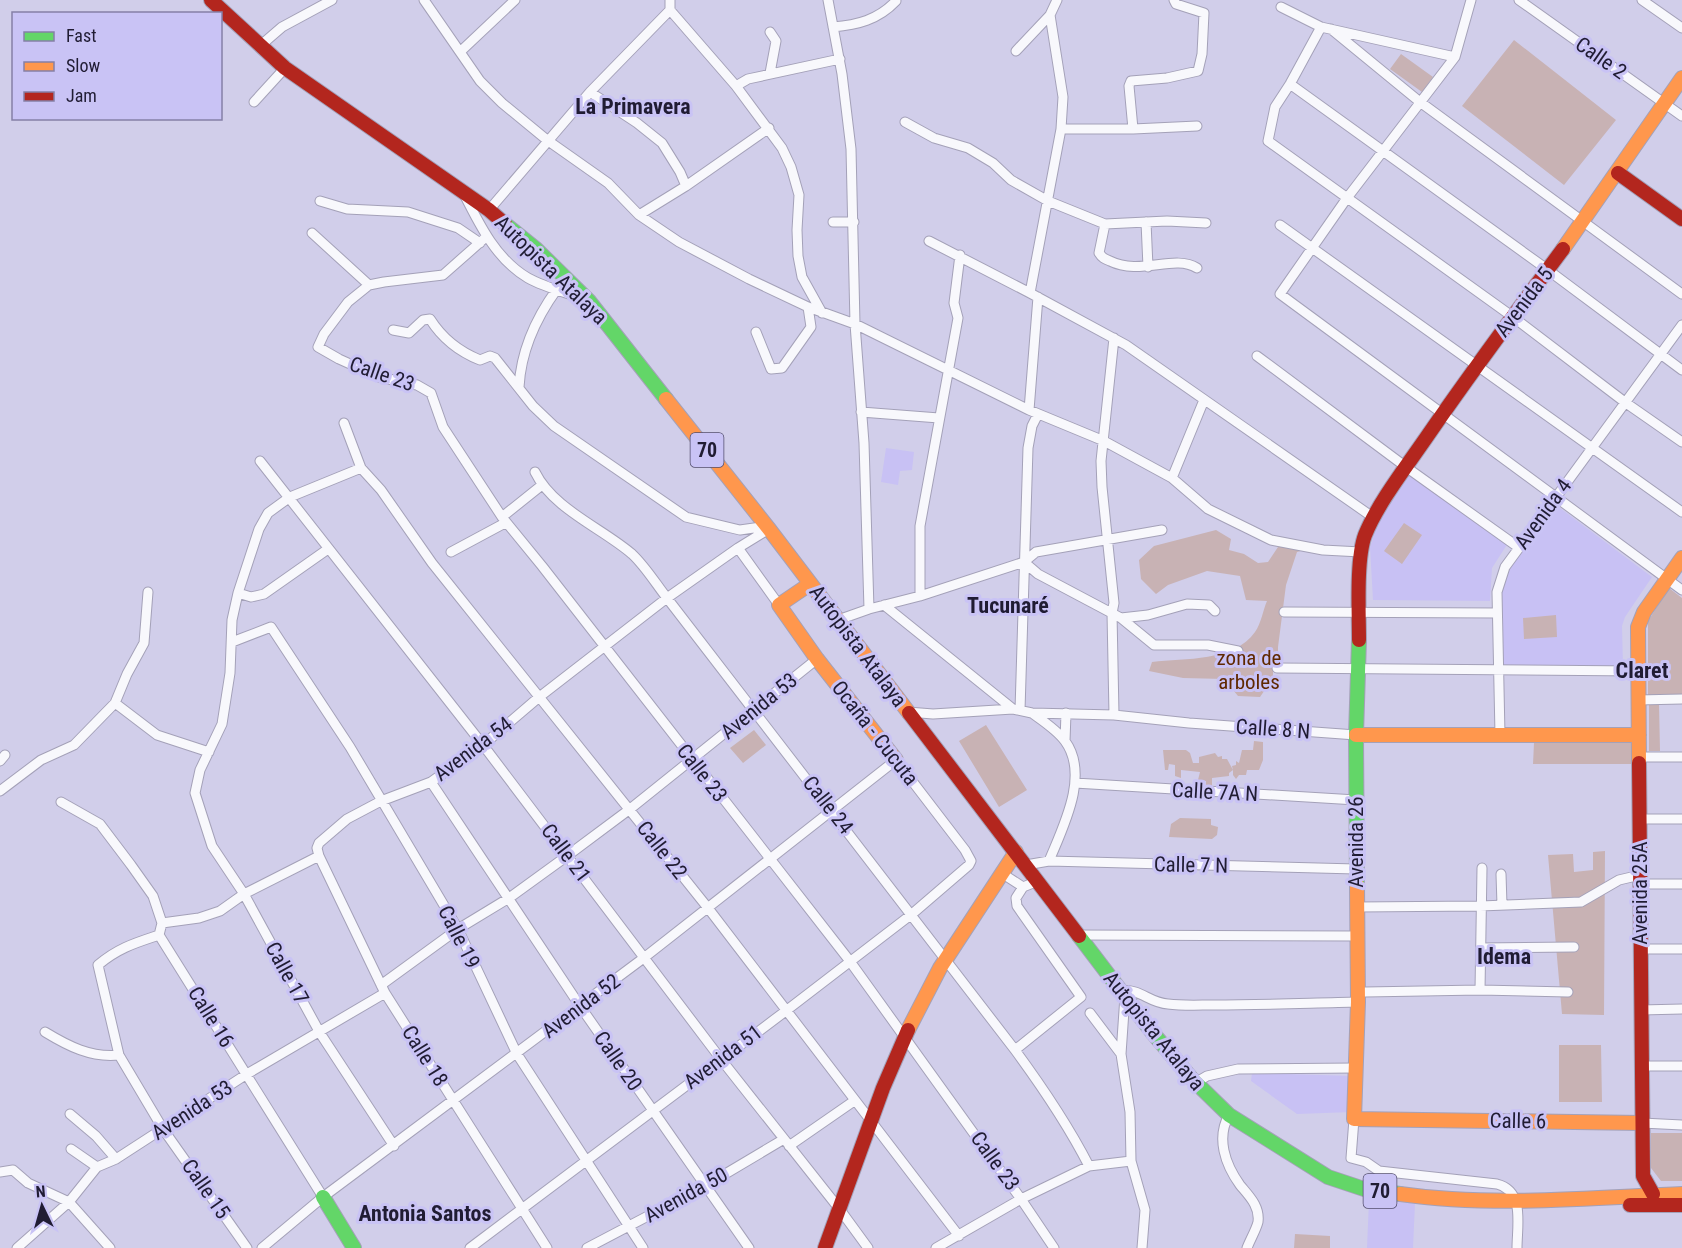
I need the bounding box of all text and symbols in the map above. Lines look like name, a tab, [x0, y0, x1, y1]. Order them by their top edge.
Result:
legend	[12, 12, 222, 120]
text: Fast	[66, 25, 97, 46]
street label: Calle 2	[1571, 32, 1631, 84]
text: Slow	[66, 55, 101, 76]
text: Jam	[66, 85, 97, 106]
district label: La Primavera	[575, 94, 691, 119]
street label: Autopista Atalaya	[490, 211, 612, 329]
street label: Avenida 5	[1490, 262, 1558, 342]
street label: Calle 23	[346, 352, 418, 396]
road number: 70	[690, 433, 724, 467]
street label: Avenida 4	[1510, 474, 1576, 554]
street label: Autopista Atalaya	[804, 580, 912, 712]
district label: Tucunaré	[967, 593, 1049, 618]
park label: zona de arboles	[1217, 646, 1282, 694]
district label: Claret	[1616, 658, 1669, 683]
street label: Avenida 53	[716, 668, 802, 744]
street label: Ocaña - Cucuta	[827, 676, 923, 790]
street label: Avenida 54	[429, 712, 517, 786]
street label: Calle 8 N	[1235, 714, 1311, 744]
street label: Calle 23	[672, 739, 732, 807]
street label: Calle 24	[798, 771, 858, 839]
street label: Calle 7A N	[1171, 778, 1259, 806]
street label: Avenida 26	[1344, 796, 1368, 888]
street label: Calle 22	[632, 816, 692, 884]
street label: Calle 21	[536, 819, 596, 887]
street label: Avenida 25A	[1628, 841, 1652, 945]
street label: Calle 7 N	[1154, 852, 1228, 878]
street label: Calle 19	[433, 902, 485, 972]
street label: Calle 17	[260, 938, 314, 1008]
district label: Idema	[1477, 944, 1531, 969]
street label: Autopista Atalaya	[1099, 967, 1209, 1095]
street label: Avenida 52	[537, 969, 625, 1043]
street label: Calle 16	[183, 982, 239, 1052]
street label: Avenida 51	[679, 1020, 767, 1094]
street label: Calle 18	[397, 1021, 453, 1091]
street label: Calle 20	[589, 1027, 647, 1095]
street label: Avenida 53	[147, 1075, 237, 1145]
street label: Calle 6	[1489, 1109, 1547, 1133]
street label: Calle 23	[966, 1127, 1024, 1195]
street label: Calle 15	[177, 1155, 235, 1223]
street label: Avenida 50	[640, 1162, 732, 1228]
road number: 70	[1364, 1174, 1396, 1208]
north arrow	[12, 1176, 72, 1236]
text: N	[35, 1182, 46, 1201]
district label: Antonia Santos	[358, 1201, 492, 1226]

